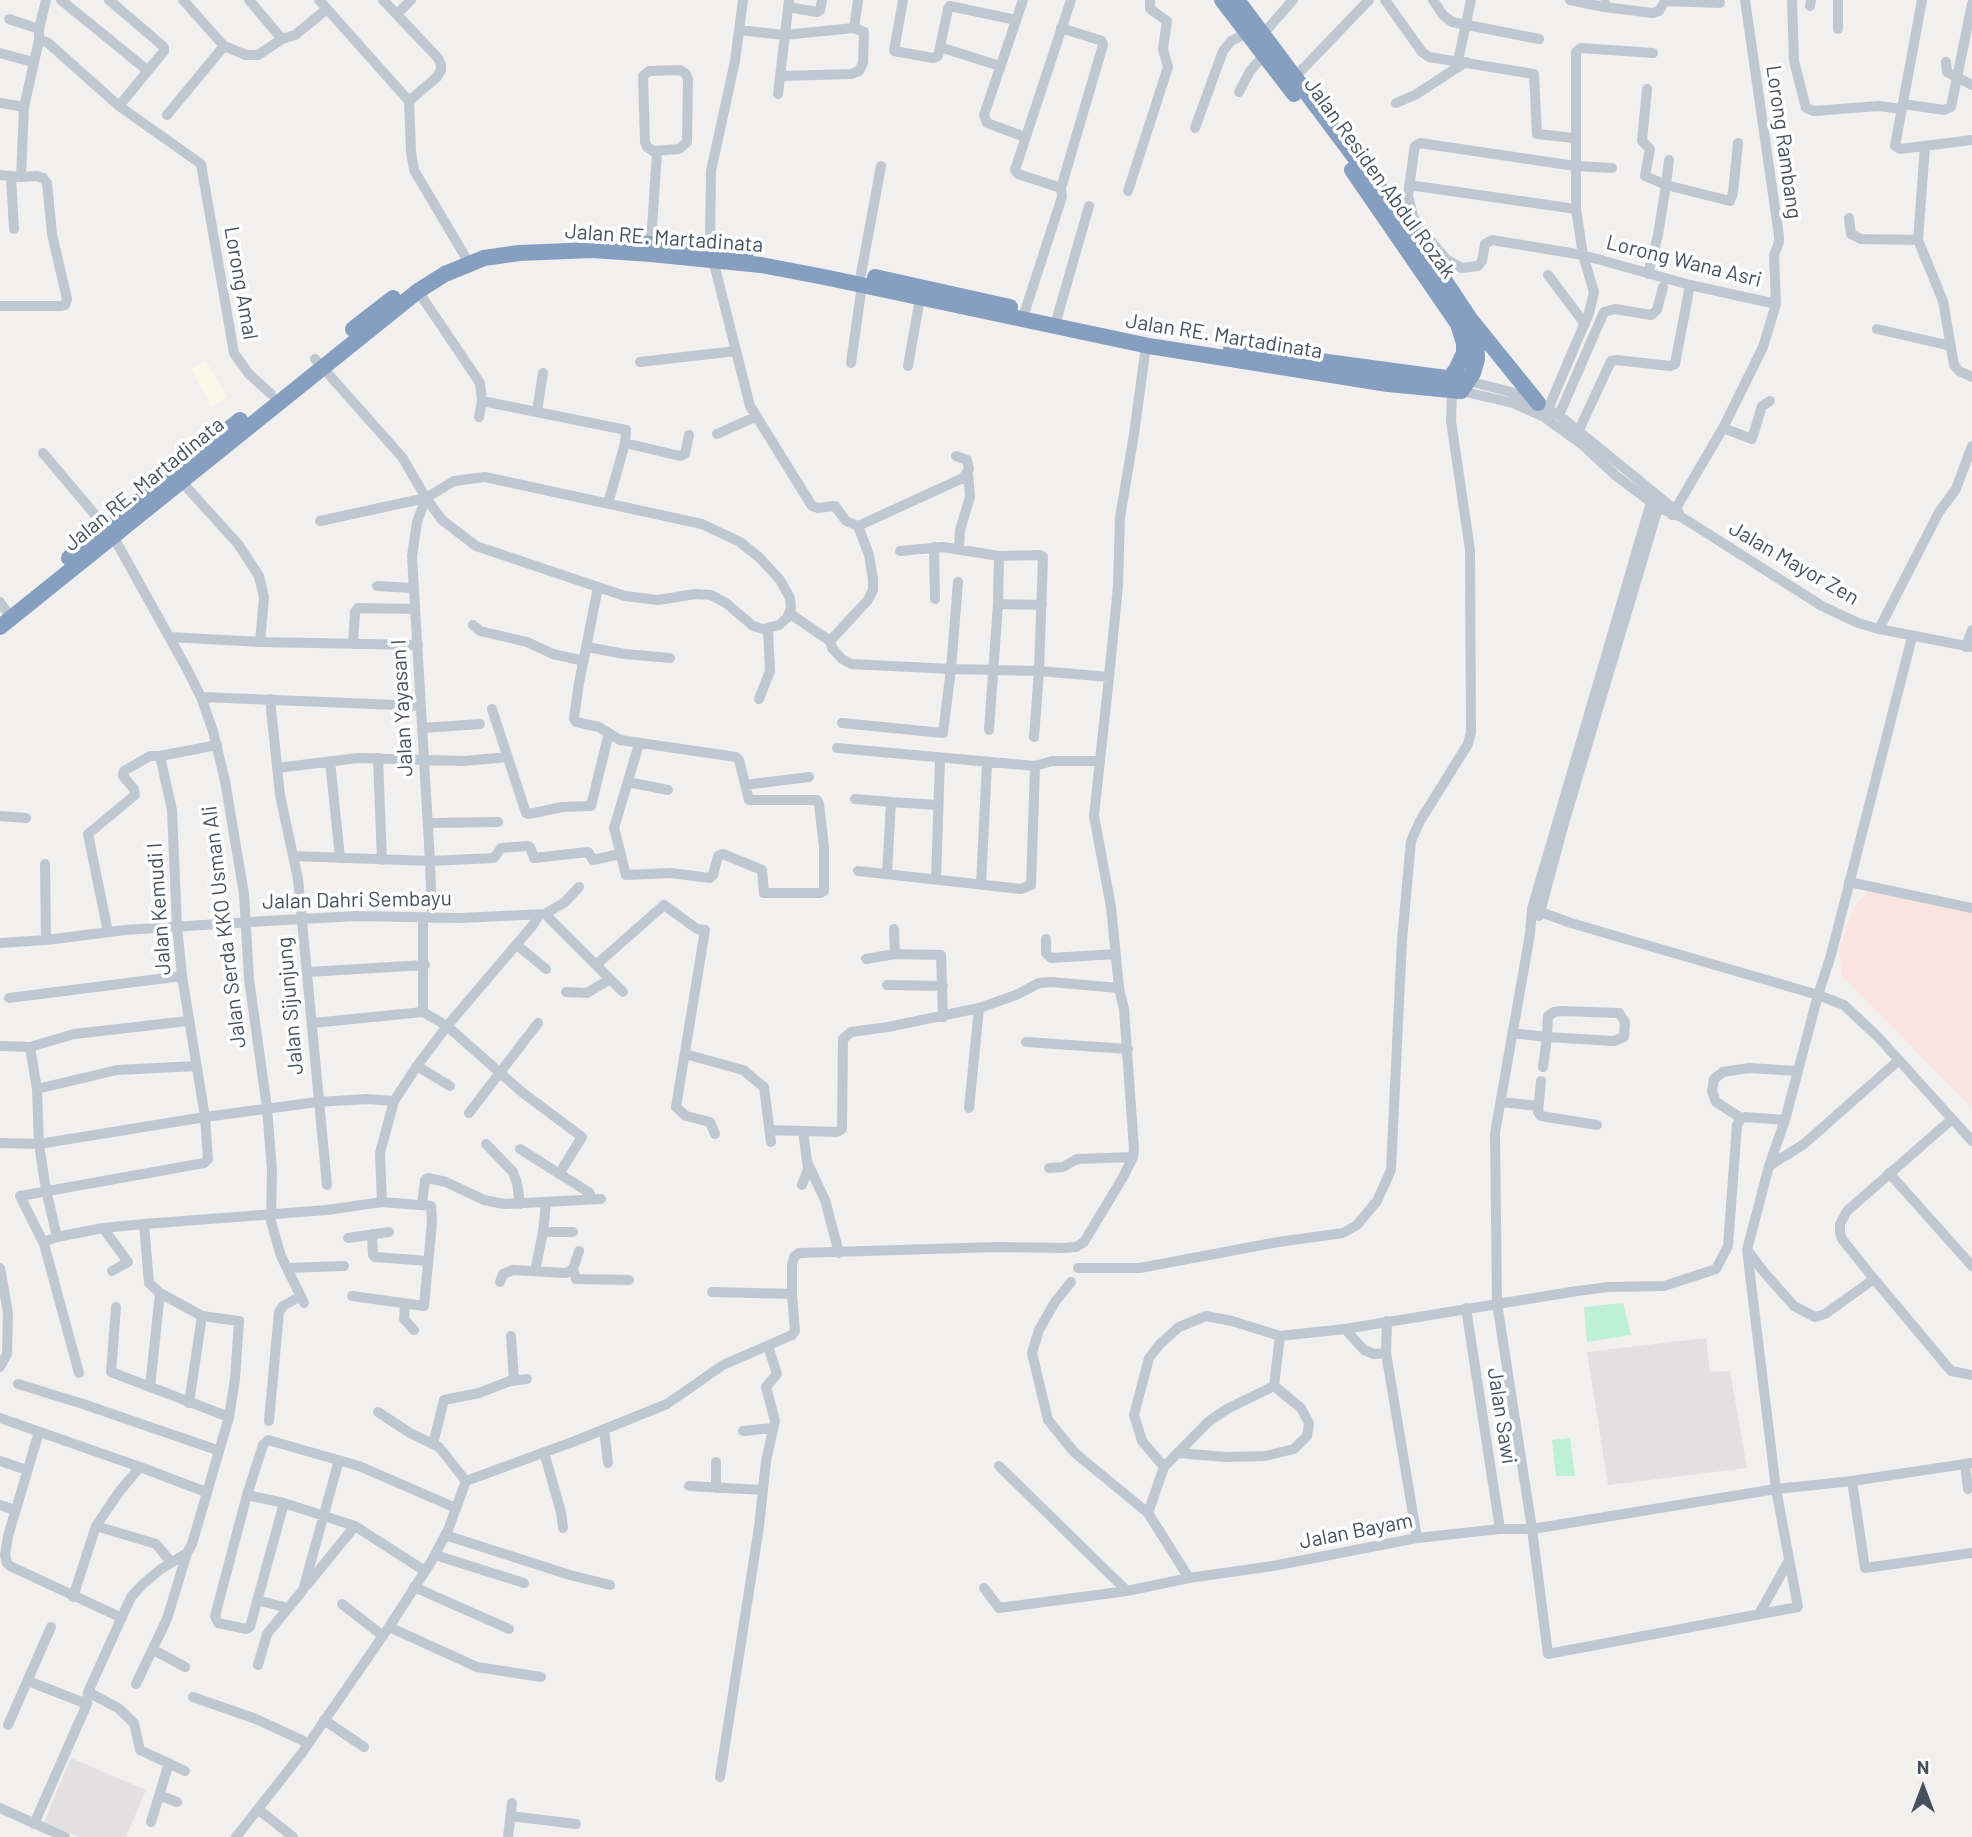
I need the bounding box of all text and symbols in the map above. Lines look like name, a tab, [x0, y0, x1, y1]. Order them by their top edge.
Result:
street label: Lorong Rambang	[1761, 64, 1807, 220]
street label: Jalan Residen Abdul Rozak	[1299, 73, 1461, 283]
street label: Jalan RE. Martadinata	[564, 218, 764, 258]
street label: Lorong Amal	[219, 224, 263, 342]
street label: Lorong Wana Asri	[1604, 229, 1764, 293]
street label: Jalan RE. Martadinata	[1124, 308, 1324, 364]
street label: Jalan RE. Martadinata	[59, 412, 229, 556]
street label: Jalan Mayor Zen	[1724, 516, 1864, 610]
street label: Jalan Yayasan I	[386, 639, 418, 777]
street label: Jalan Serda KKO Usman Ali	[197, 804, 251, 1050]
street label: Jalan Kemudi I	[142, 842, 176, 976]
street label: Jalan Dahri Sembayu	[262, 886, 452, 914]
street label: Jalan Sijunjung	[271, 936, 309, 1076]
street label: Jalan Sawi	[1482, 1366, 1522, 1466]
street label: Jalan Bayam	[1297, 1508, 1415, 1554]
north arrow	[1888, 1753, 1958, 1823]
text: N	[1917, 1755, 1929, 1778]

